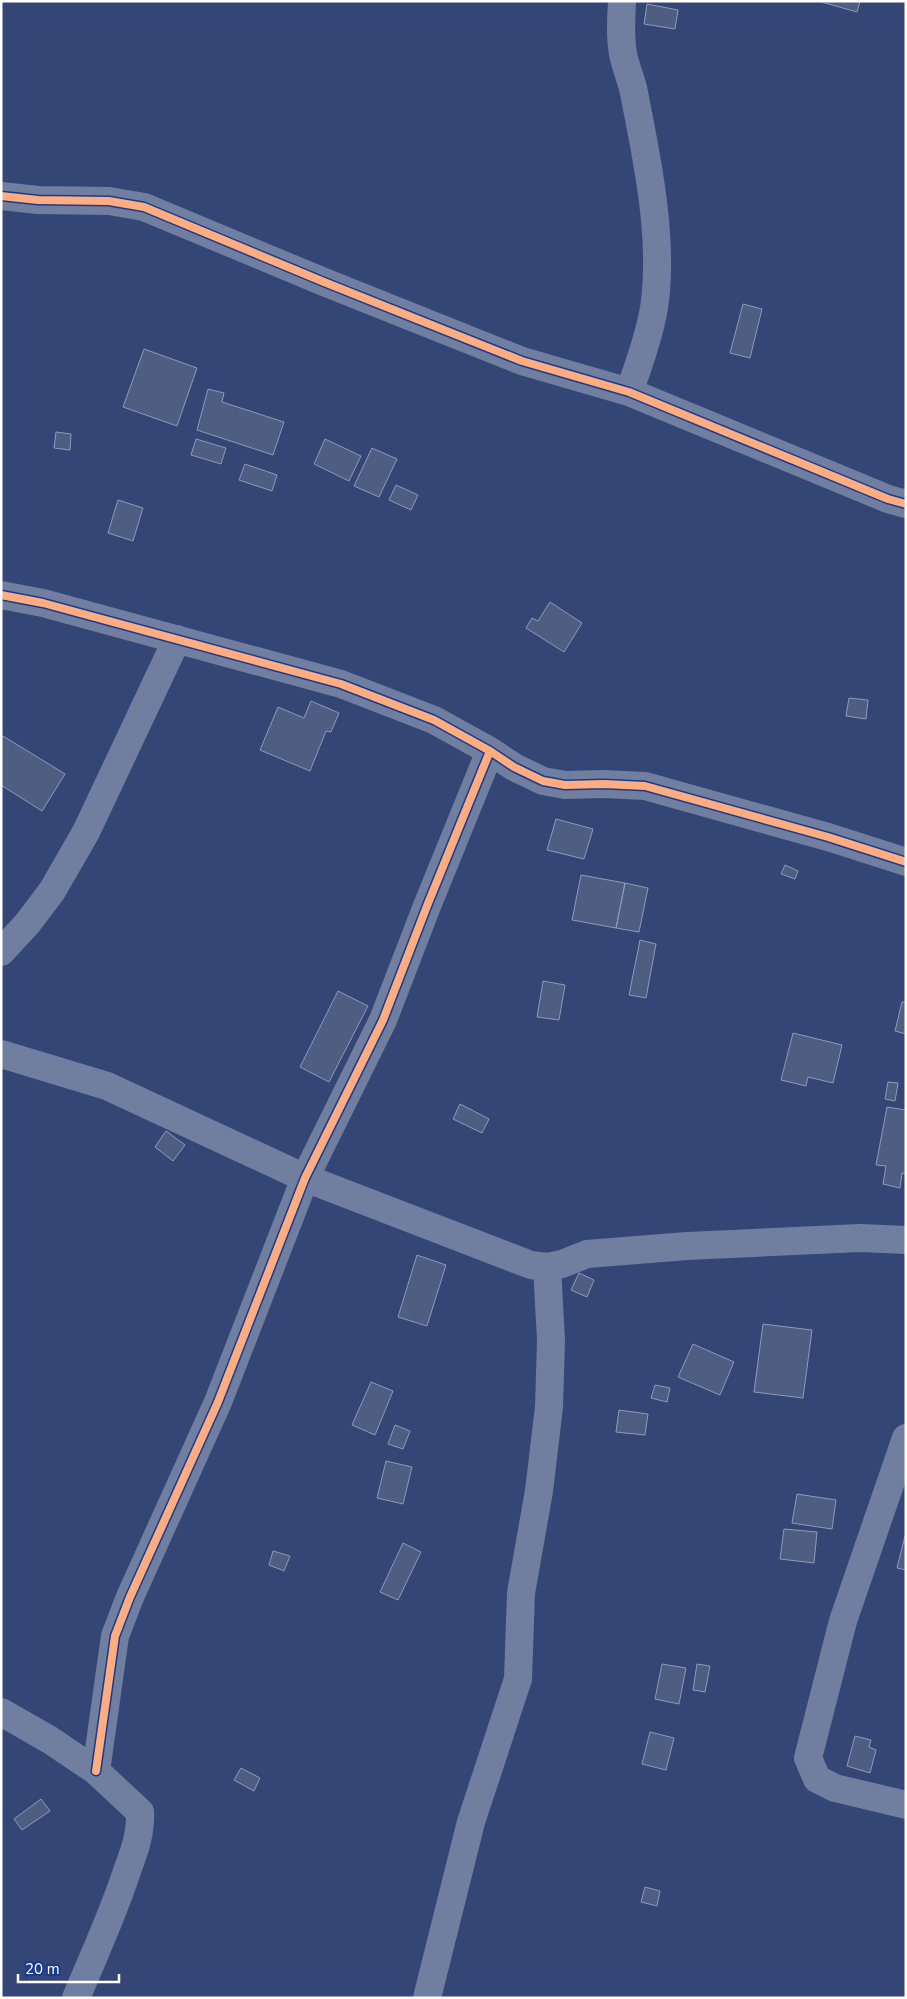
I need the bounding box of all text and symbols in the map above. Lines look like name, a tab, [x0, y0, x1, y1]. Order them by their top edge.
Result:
scale bar	[18, 1952, 119, 1984]
text: 20 m	[25, 1959, 60, 1979]

